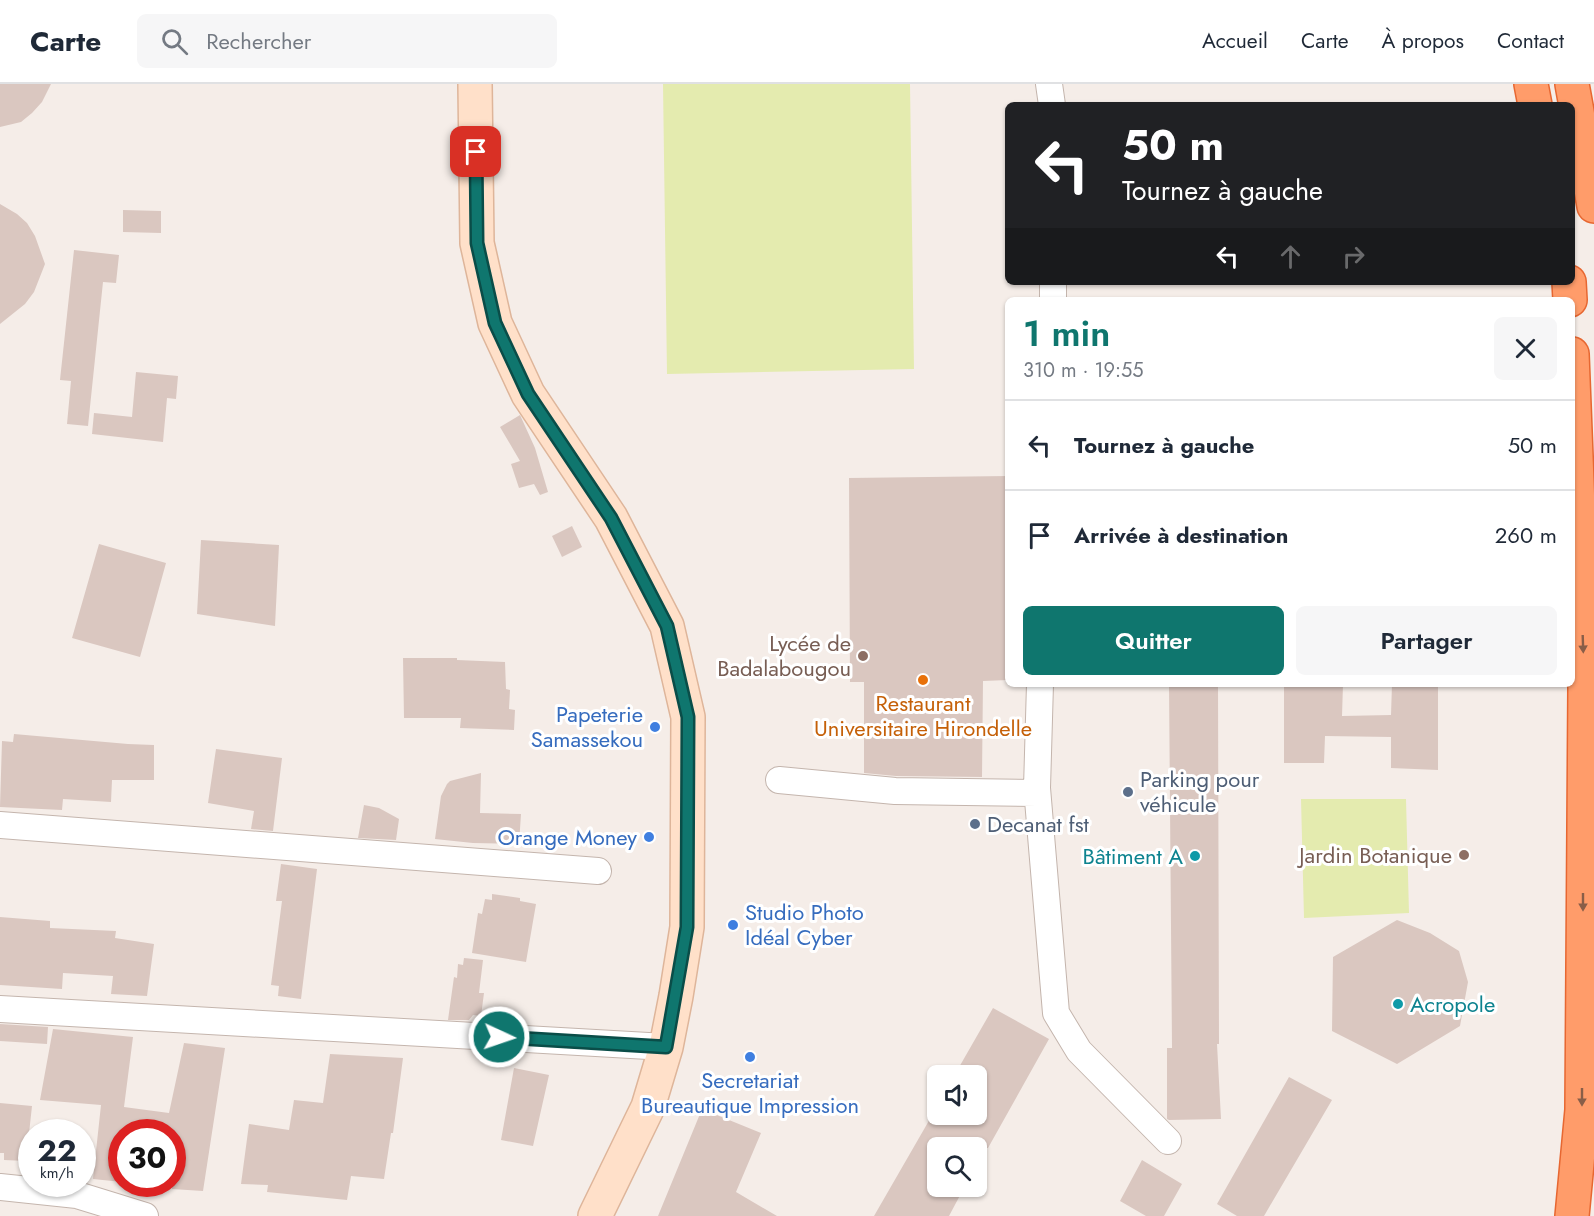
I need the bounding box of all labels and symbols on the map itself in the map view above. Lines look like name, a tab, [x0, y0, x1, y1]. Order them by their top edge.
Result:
pin	[450, 126, 501, 177]
place label: Lycée de Badalabougou	[717, 627, 851, 684]
one-way arrow	[1578, 634, 1588, 653]
marker: Lycée de Badalabougou	[856, 649, 870, 663]
marker: Restaurant Universitaire Hirondelle	[916, 673, 930, 687]
place label: Restaurant Universitaire Hirondelle	[814, 687, 1032, 744]
place label: Papeterie Samassekou	[531, 698, 643, 755]
marker: Papeterie Samassekou	[648, 720, 662, 734]
place label: Parking pour véhicule	[1140, 763, 1260, 820]
marker: Parking pour véhicule	[1121, 785, 1135, 799]
place label: Decanat fst	[987, 808, 1090, 840]
marker: Decanat fst	[968, 817, 982, 831]
place label: Orange Money	[497, 821, 637, 853]
marker: Orange Money	[642, 830, 656, 844]
place label: Jardin Botanique	[1296, 839, 1452, 871]
place label: Bâtiment A	[1083, 840, 1183, 872]
marker: Jardin Botanique	[1457, 848, 1471, 862]
marker: Bâtiment A	[1188, 849, 1202, 863]
one-way arrow	[1578, 892, 1588, 911]
place label: Studio Photo Idéal Cyber	[745, 896, 864, 953]
marker: Studio Photo Idéal Cyber	[726, 918, 740, 932]
place label: Acropole	[1410, 988, 1495, 1020]
marker: Acropole	[1391, 997, 1405, 1011]
position arrow	[467, 1005, 531, 1069]
marker: Secretariat Bureautique Impression	[743, 1050, 757, 1064]
place label: Secretariat Bureautique Impression	[641, 1064, 859, 1121]
one-way arrow	[1577, 1087, 1587, 1106]
speed limit sign: 30	[108, 1119, 186, 1197]

